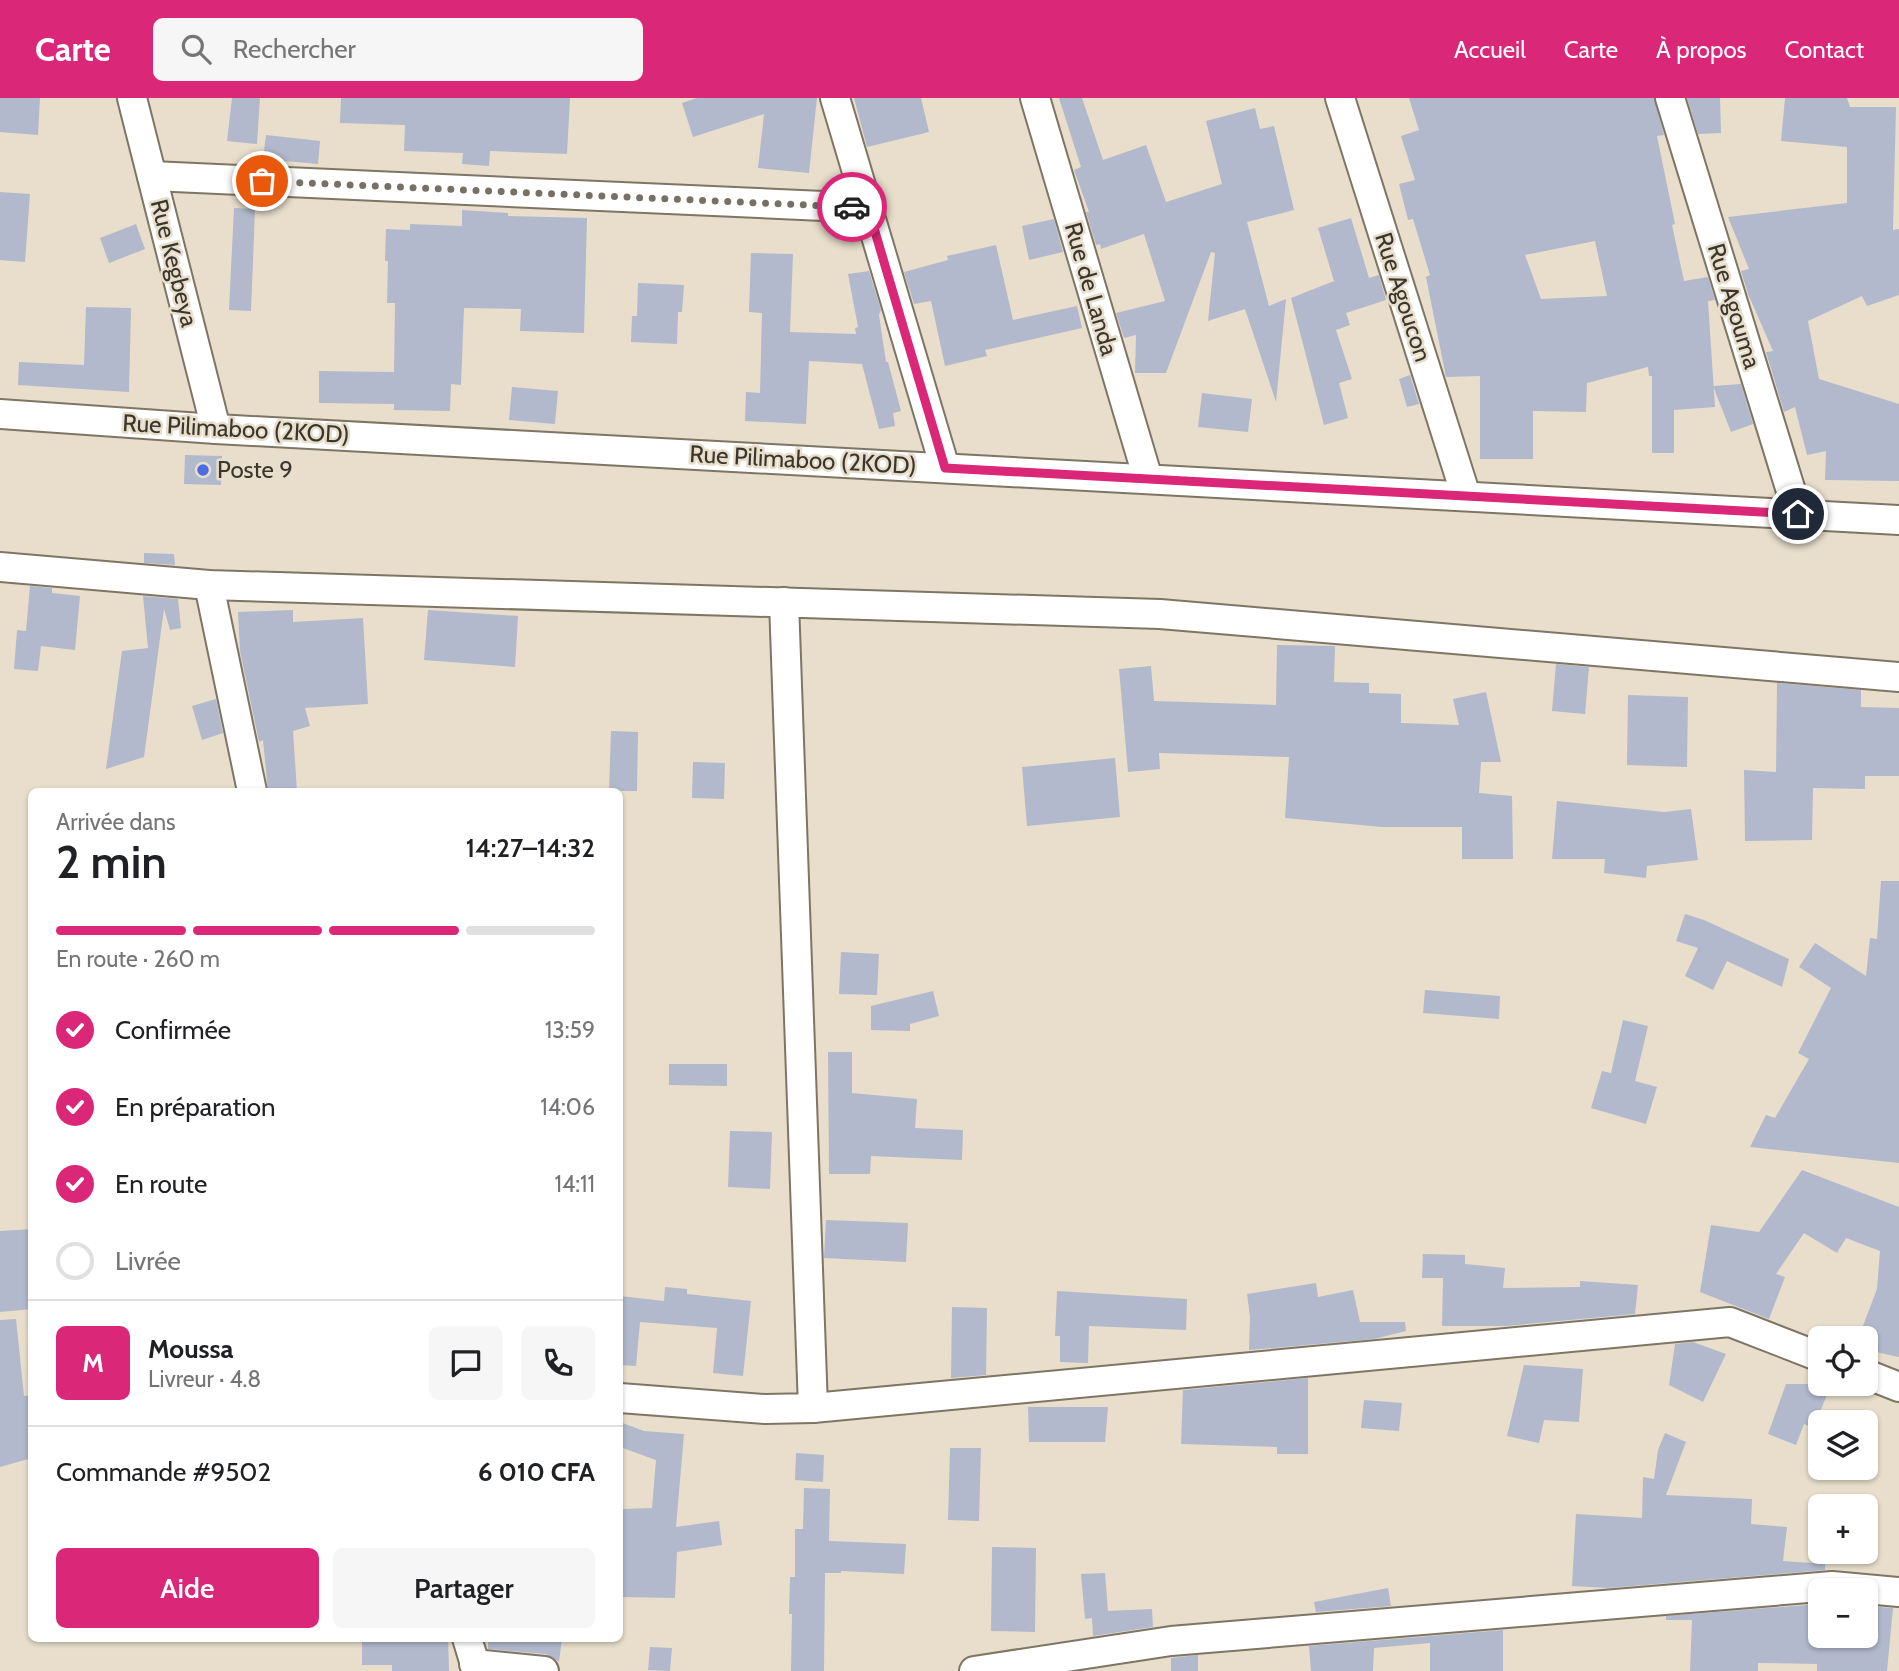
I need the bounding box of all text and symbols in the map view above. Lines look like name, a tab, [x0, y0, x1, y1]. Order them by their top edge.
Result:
search box	[153, 18, 643, 81]
text: Carte	[35, 29, 111, 69]
icon: search	[177, 30, 215, 68]
text: Rechercher	[233, 33, 356, 65]
text: Accueil	[1454, 35, 1526, 64]
text: Carte	[1564, 35, 1618, 64]
text: À propos	[1656, 35, 1747, 64]
text: Contact	[1785, 35, 1864, 64]
pin	[232, 151, 292, 211]
icon: bag	[243, 162, 281, 200]
courier	[817, 172, 887, 242]
icon: car	[833, 188, 871, 226]
street label: Rue Kegbeya	[145, 196, 204, 330]
street label: Rue de Landa	[1059, 219, 1124, 359]
street label: Rue Agoucon	[1369, 229, 1438, 365]
street label: Rue Agouma	[1702, 240, 1767, 372]
street label: Rue Pilimaboo (2KOD)	[122, 408, 350, 449]
street label: Rue Pilimaboo (2KOD)	[689, 439, 917, 480]
place label: Poste 9	[217, 455, 293, 484]
marker: Poste 9	[195, 462, 211, 478]
pin	[1768, 484, 1828, 544]
icon: home	[1779, 495, 1817, 533]
text: Arrivée dans	[56, 808, 176, 836]
text: 14:27–14:32	[466, 832, 595, 864]
text: 2 min	[56, 834, 167, 890]
text: En route · 260 m	[56, 945, 220, 973]
icon: check	[56, 1011, 94, 1049]
text: Confirmée	[115, 1014, 231, 1046]
text: 13:59	[545, 1016, 595, 1044]
icon: check	[56, 1088, 94, 1126]
text: En préparation	[115, 1091, 276, 1123]
text: 14:06	[540, 1093, 595, 1121]
icon: check	[56, 1165, 94, 1203]
text: En route	[115, 1168, 207, 1200]
text: 14:11	[554, 1170, 595, 1198]
text: Livrée	[115, 1245, 181, 1277]
button: chat	[429, 1326, 503, 1400]
button: phone	[521, 1326, 595, 1400]
map controls	[1808, 1326, 1878, 1648]
button: locate	[1808, 1326, 1878, 1396]
text: Moussa	[148, 1333, 233, 1365]
text: M	[82, 1347, 104, 1379]
text: Livreur · 4.8	[148, 1365, 261, 1393]
button: layers	[1808, 1410, 1878, 1480]
text: Commande #9502	[56, 1456, 271, 1488]
text: 6 010 CFA	[478, 1456, 595, 1488]
button: +	[1808, 1494, 1878, 1564]
button: Aide	[56, 1548, 319, 1628]
button: Partager	[333, 1548, 595, 1628]
button: −	[1808, 1578, 1878, 1648]

